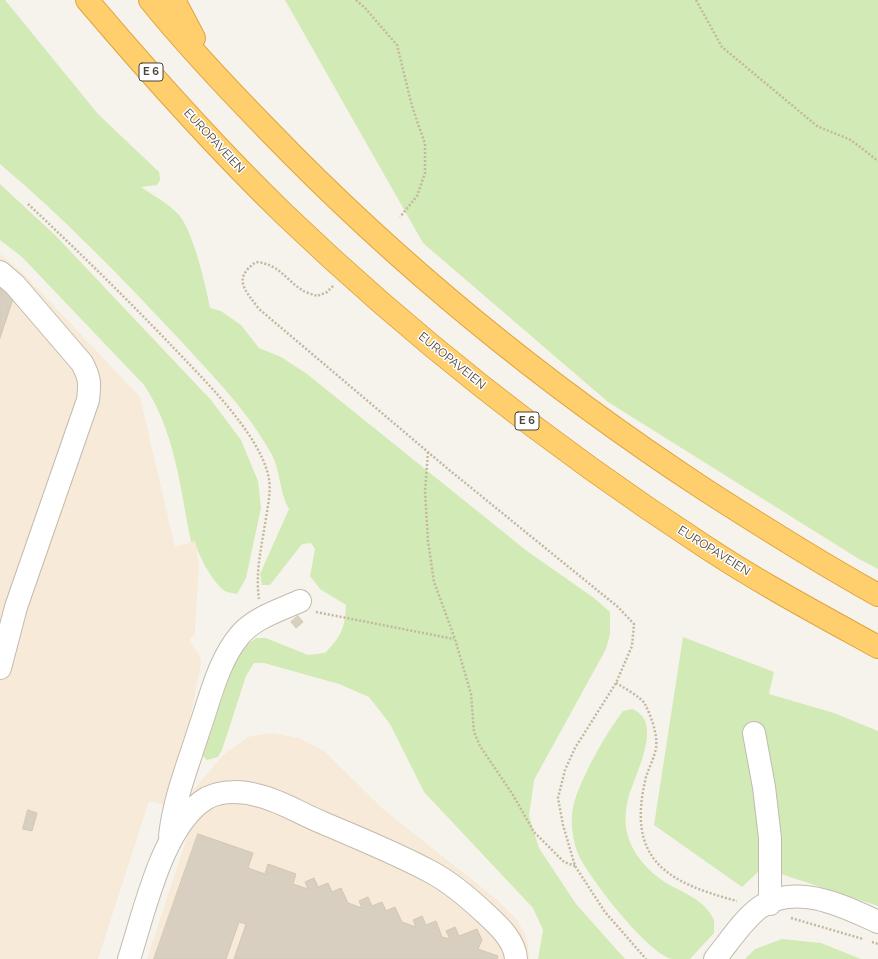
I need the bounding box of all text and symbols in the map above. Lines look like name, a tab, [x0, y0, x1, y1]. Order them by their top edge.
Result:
road number: E 6	[139, 63, 163, 81]
street label: EUROPAVEIEN	[181, 106, 247, 176]
street label: EUROPAVEIEN	[415, 329, 489, 393]
road number: E 6	[515, 412, 539, 430]
street label: EUROPAVEIEN	[675, 523, 753, 579]

